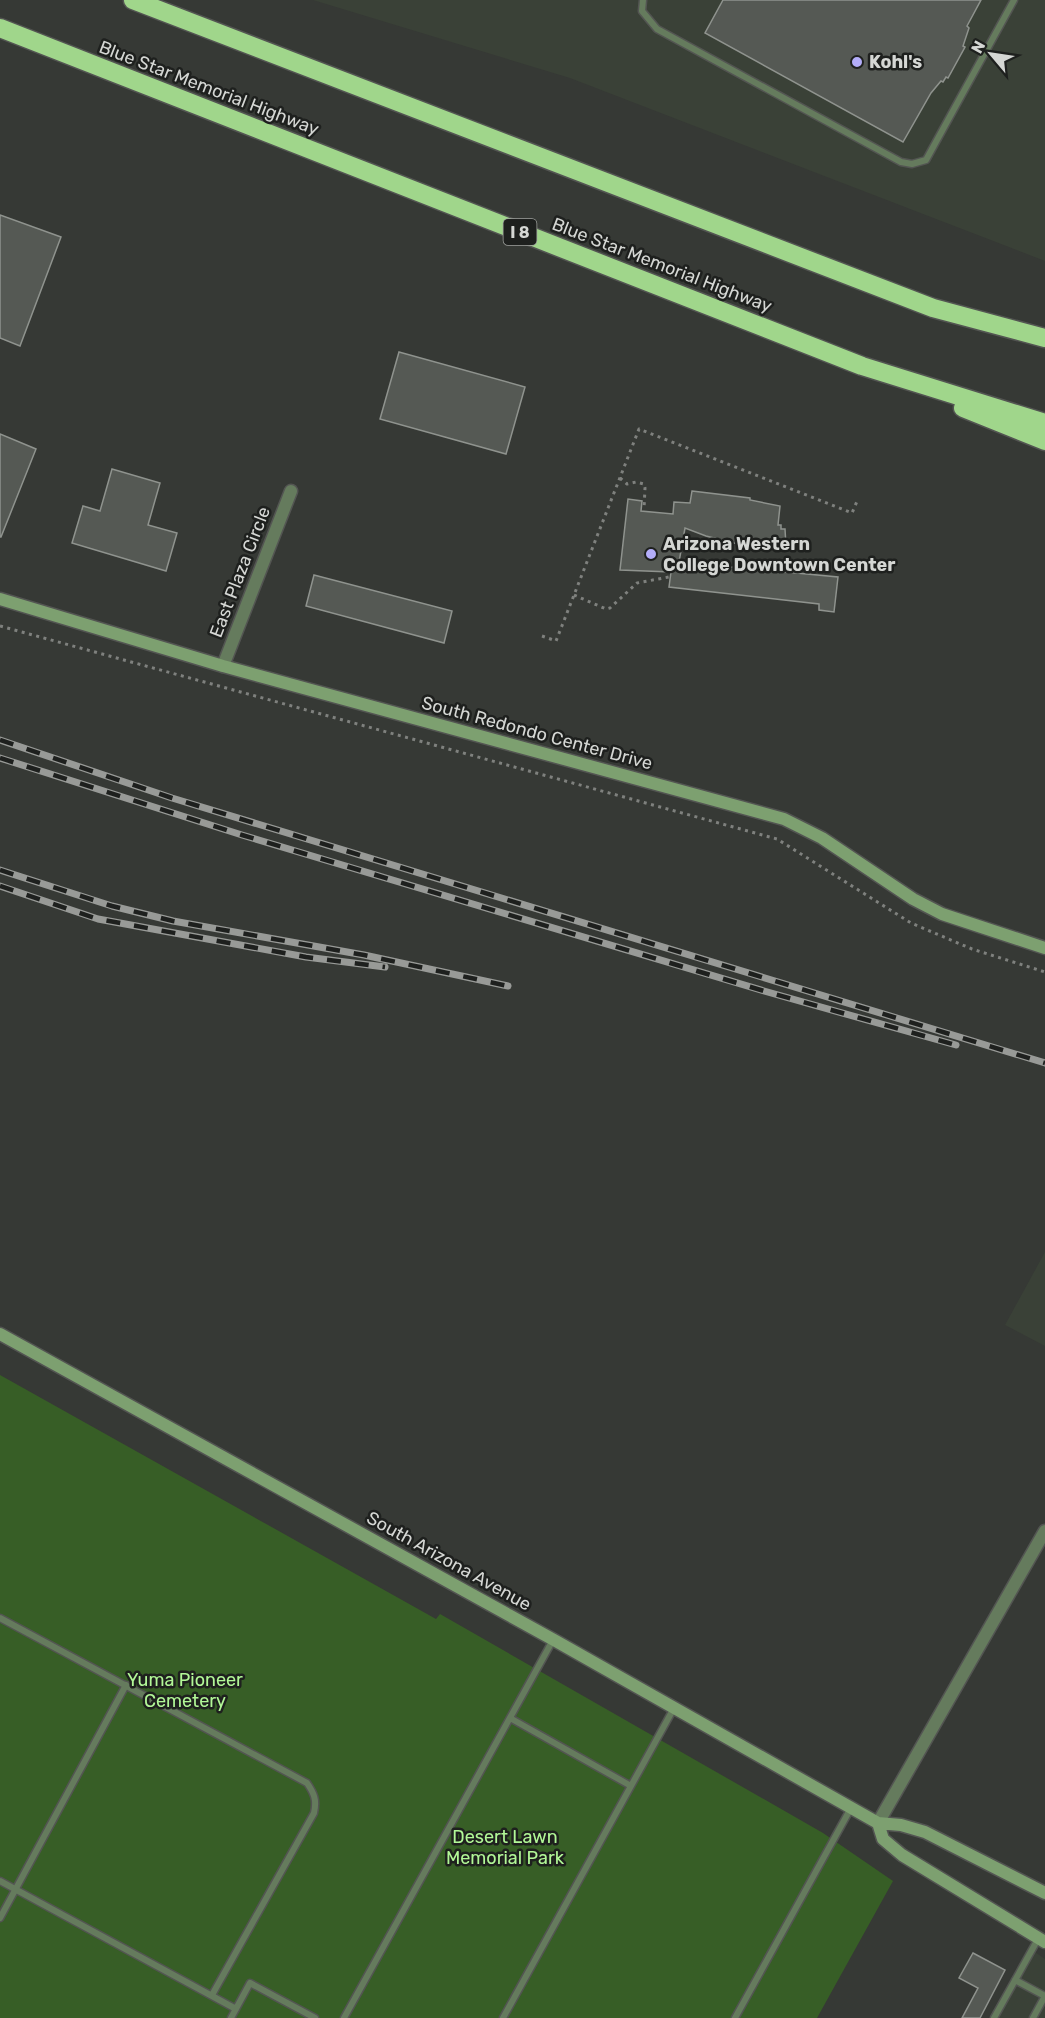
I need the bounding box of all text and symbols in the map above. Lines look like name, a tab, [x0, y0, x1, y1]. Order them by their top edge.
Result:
north arrow	[961, 24, 1021, 84]
street label: Blue Star Memorial Highway	[96, 36, 322, 140]
text: N	[967, 37, 989, 57]
place label: Kohl's	[869, 51, 922, 73]
marker: Kohl's	[850, 55, 864, 69]
street label: Blue Star Memorial Highway	[549, 213, 775, 317]
road number: I 8	[504, 219, 536, 245]
street label: East Plaza Circle	[205, 504, 275, 640]
place label: Arizona Western College Downtown Center	[663, 533, 895, 576]
marker: Arizona Western College Downtown Center	[644, 547, 658, 561]
street label: South Redondo Center Drive	[419, 692, 655, 774]
street label: South Arizona Avenue	[363, 1507, 535, 1615]
park label: Yuma Pioneer Cemetery	[127, 1669, 243, 1712]
park label: Desert Lawn Memorial Park	[446, 1826, 565, 1869]

